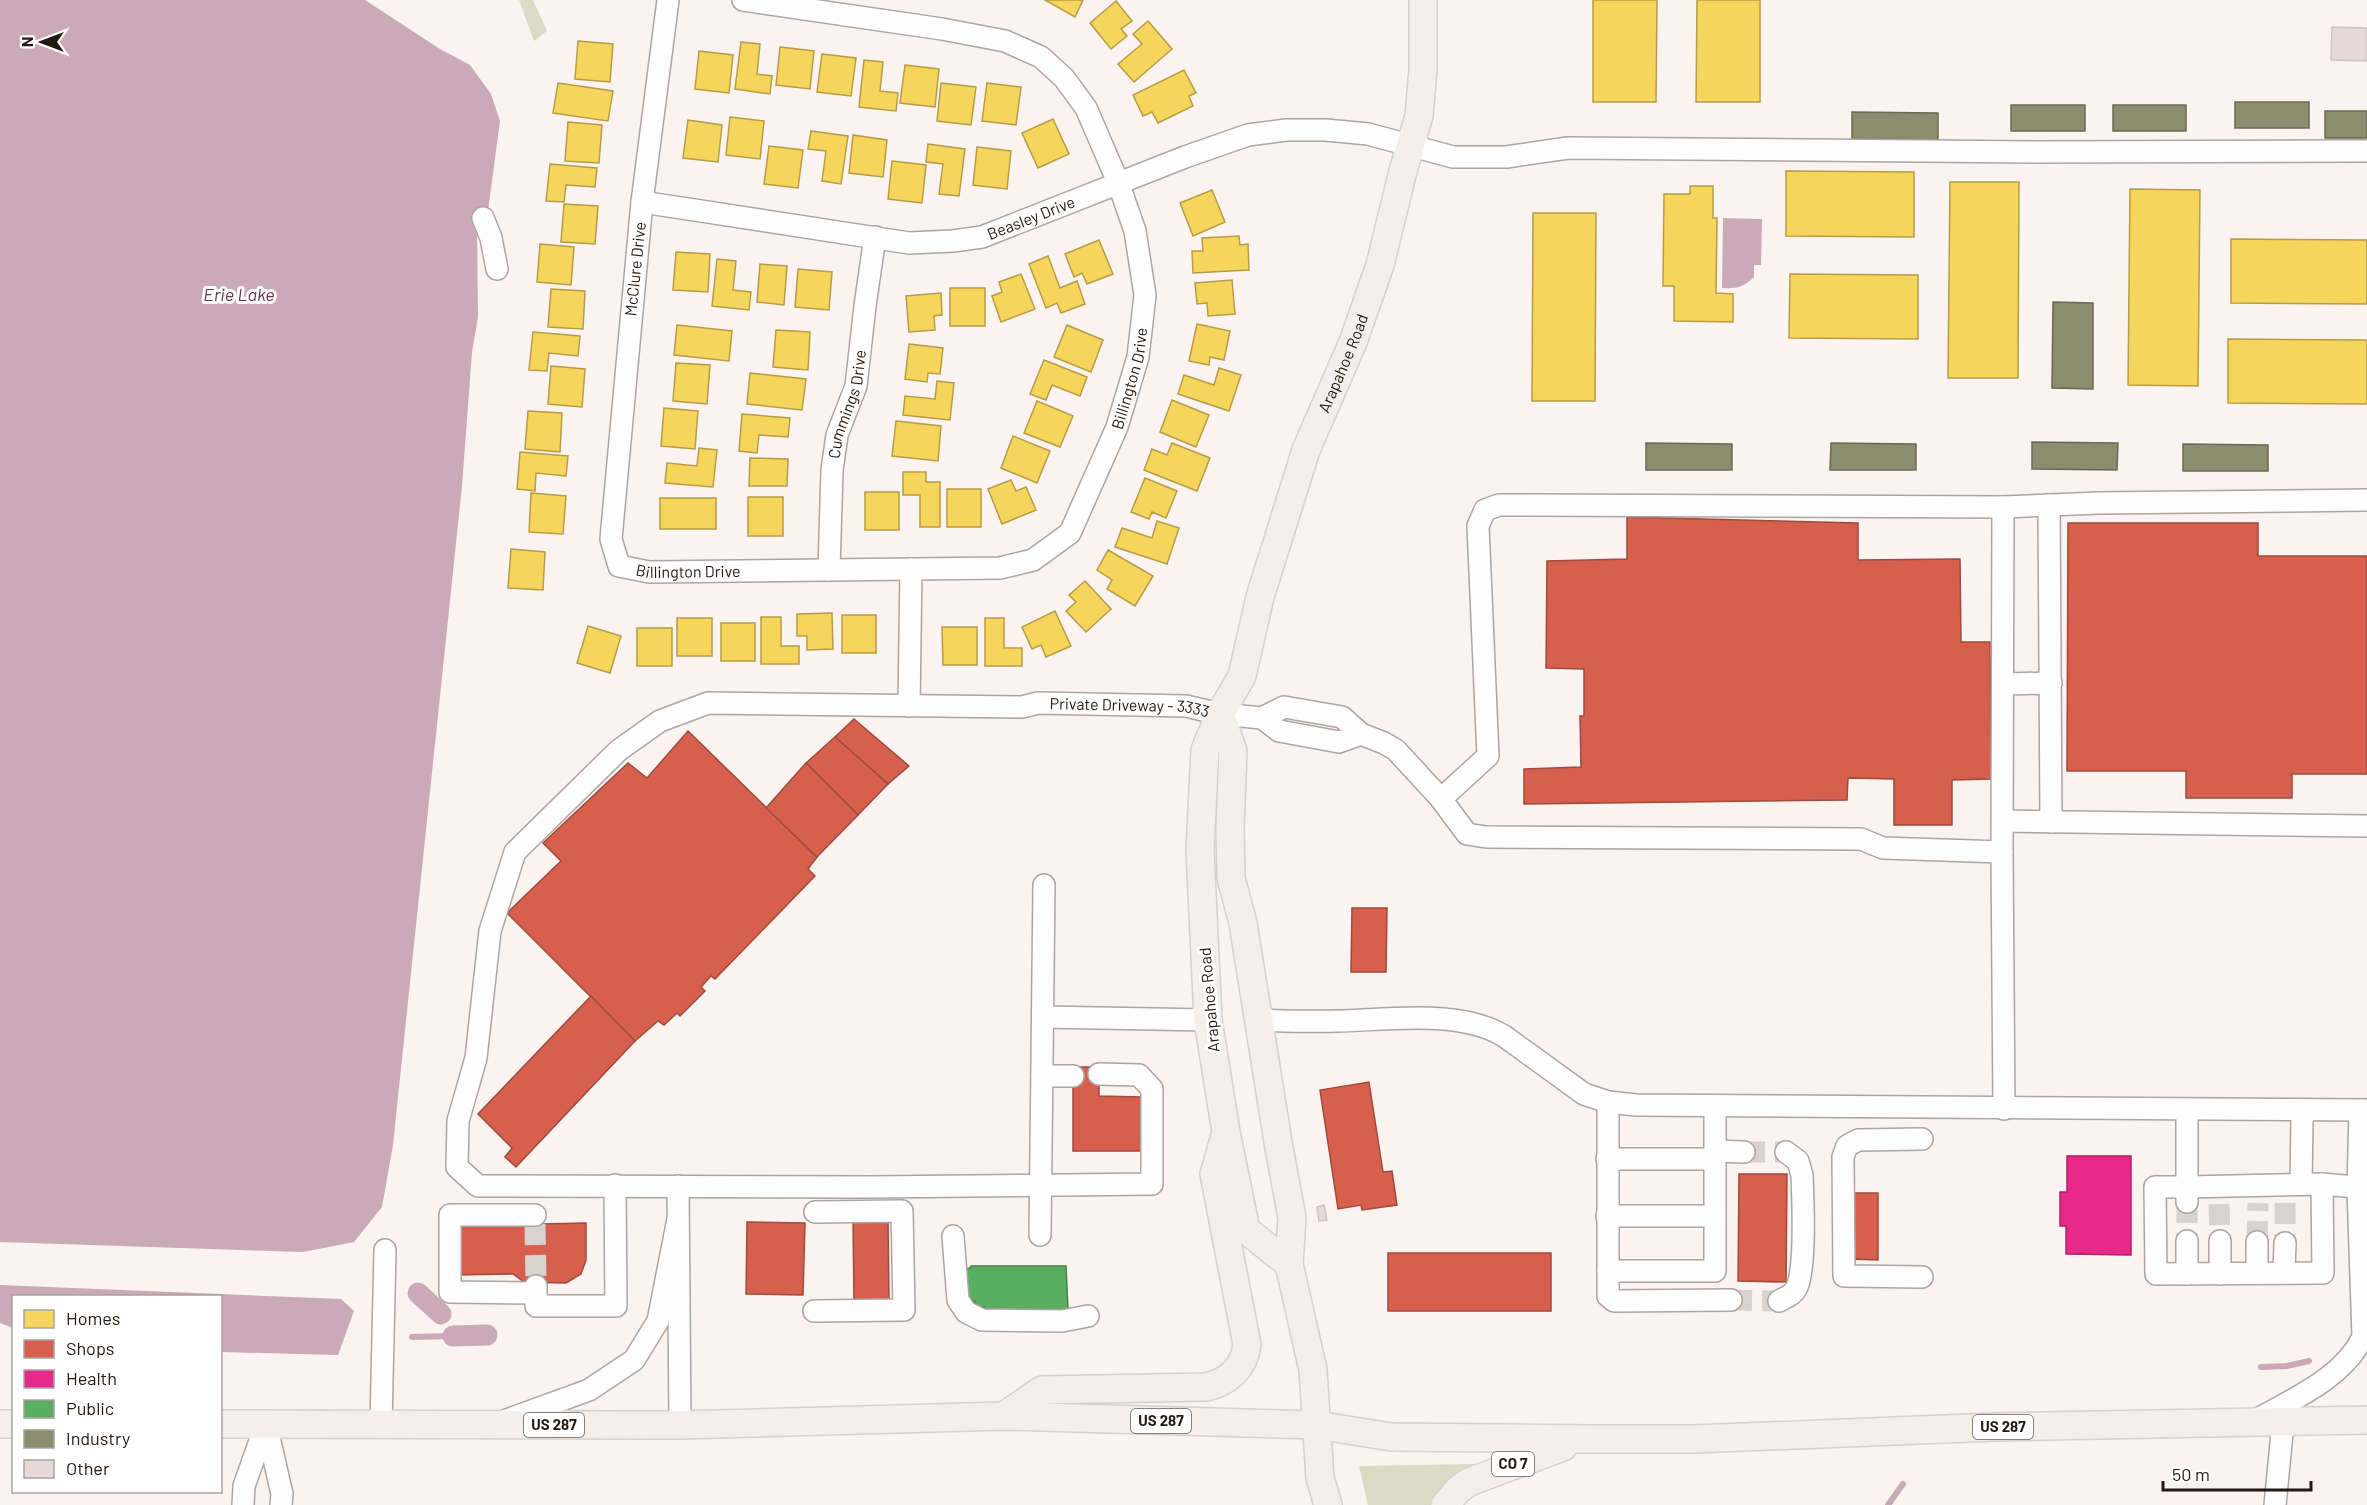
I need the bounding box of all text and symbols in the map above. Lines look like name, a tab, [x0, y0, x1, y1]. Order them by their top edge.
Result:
north arrow	[12, 12, 72, 72]
text: N	[17, 37, 36, 47]
street label: Beasley Drive	[984, 191, 1077, 243]
street label: McClure Drive	[620, 221, 649, 317]
water label: Erie Lake	[203, 283, 275, 305]
street label: Arapahoe Road	[1314, 311, 1371, 415]
street label: Billington Drive	[1107, 326, 1150, 431]
street label: Cummings Drive	[824, 349, 869, 460]
street label: Billington Drive	[634, 560, 741, 581]
street label: Private Driveway - 3333	[1049, 693, 1212, 720]
street label: Arapahoe Road	[1194, 947, 1223, 1053]
legend	[12, 1295, 222, 1493]
text: Homes	[66, 1307, 120, 1329]
text: Shops	[66, 1337, 115, 1359]
text: Health	[66, 1367, 117, 1389]
text: Public	[66, 1397, 114, 1419]
road number: US 287	[1131, 1409, 1191, 1433]
road number: US 287	[524, 1413, 584, 1437]
road number: US 287	[1973, 1415, 2033, 1439]
text: Industry	[66, 1427, 130, 1449]
road number: CO 7	[1492, 1452, 1534, 1476]
scale bar	[2163, 1454, 2312, 1492]
text: Other	[66, 1457, 110, 1479]
text: 50 m	[2172, 1463, 2210, 1485]

